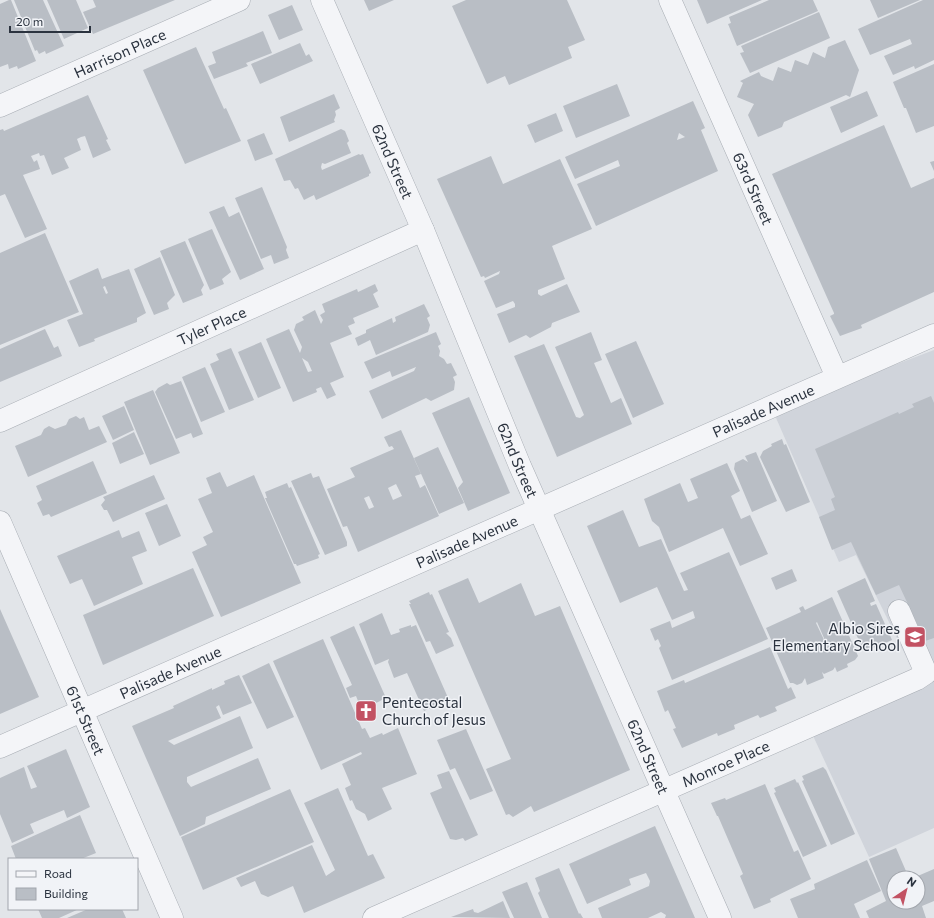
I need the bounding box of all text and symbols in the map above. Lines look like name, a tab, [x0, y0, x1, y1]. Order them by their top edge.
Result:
scale bar	[10, 8, 90, 34]
text: 20 m	[16, 14, 43, 28]
street label: Harrison Place	[71, 25, 169, 81]
street label: 62nd Street	[368, 121, 417, 201]
street label: 63rd Street	[730, 149, 777, 227]
street label: Tyler Place	[174, 302, 249, 349]
street label: Palisade Avenue	[709, 380, 817, 441]
street label: 62nd Street	[494, 420, 542, 500]
street label: Palisade Avenue	[413, 511, 520, 571]
place label: Albio Sires Elementary School	[773, 619, 900, 654]
school or university icon: Albio Sires Elementary School	[902, 624, 928, 650]
street label: Palisade Avenue	[117, 642, 224, 702]
street label: 61st Street	[63, 683, 109, 758]
place label: Pentecostal Church of Jesus	[382, 693, 486, 728]
church icon: Pentecostal Church of Jesus	[353, 698, 379, 724]
street label: 62nd Street	[624, 716, 673, 797]
street label: Monroe Place	[679, 736, 772, 790]
legend	[8, 858, 138, 910]
text: Road	[44, 866, 72, 880]
north arrow	[886, 870, 926, 910]
text: N	[905, 874, 919, 889]
text: Building	[44, 886, 88, 900]

